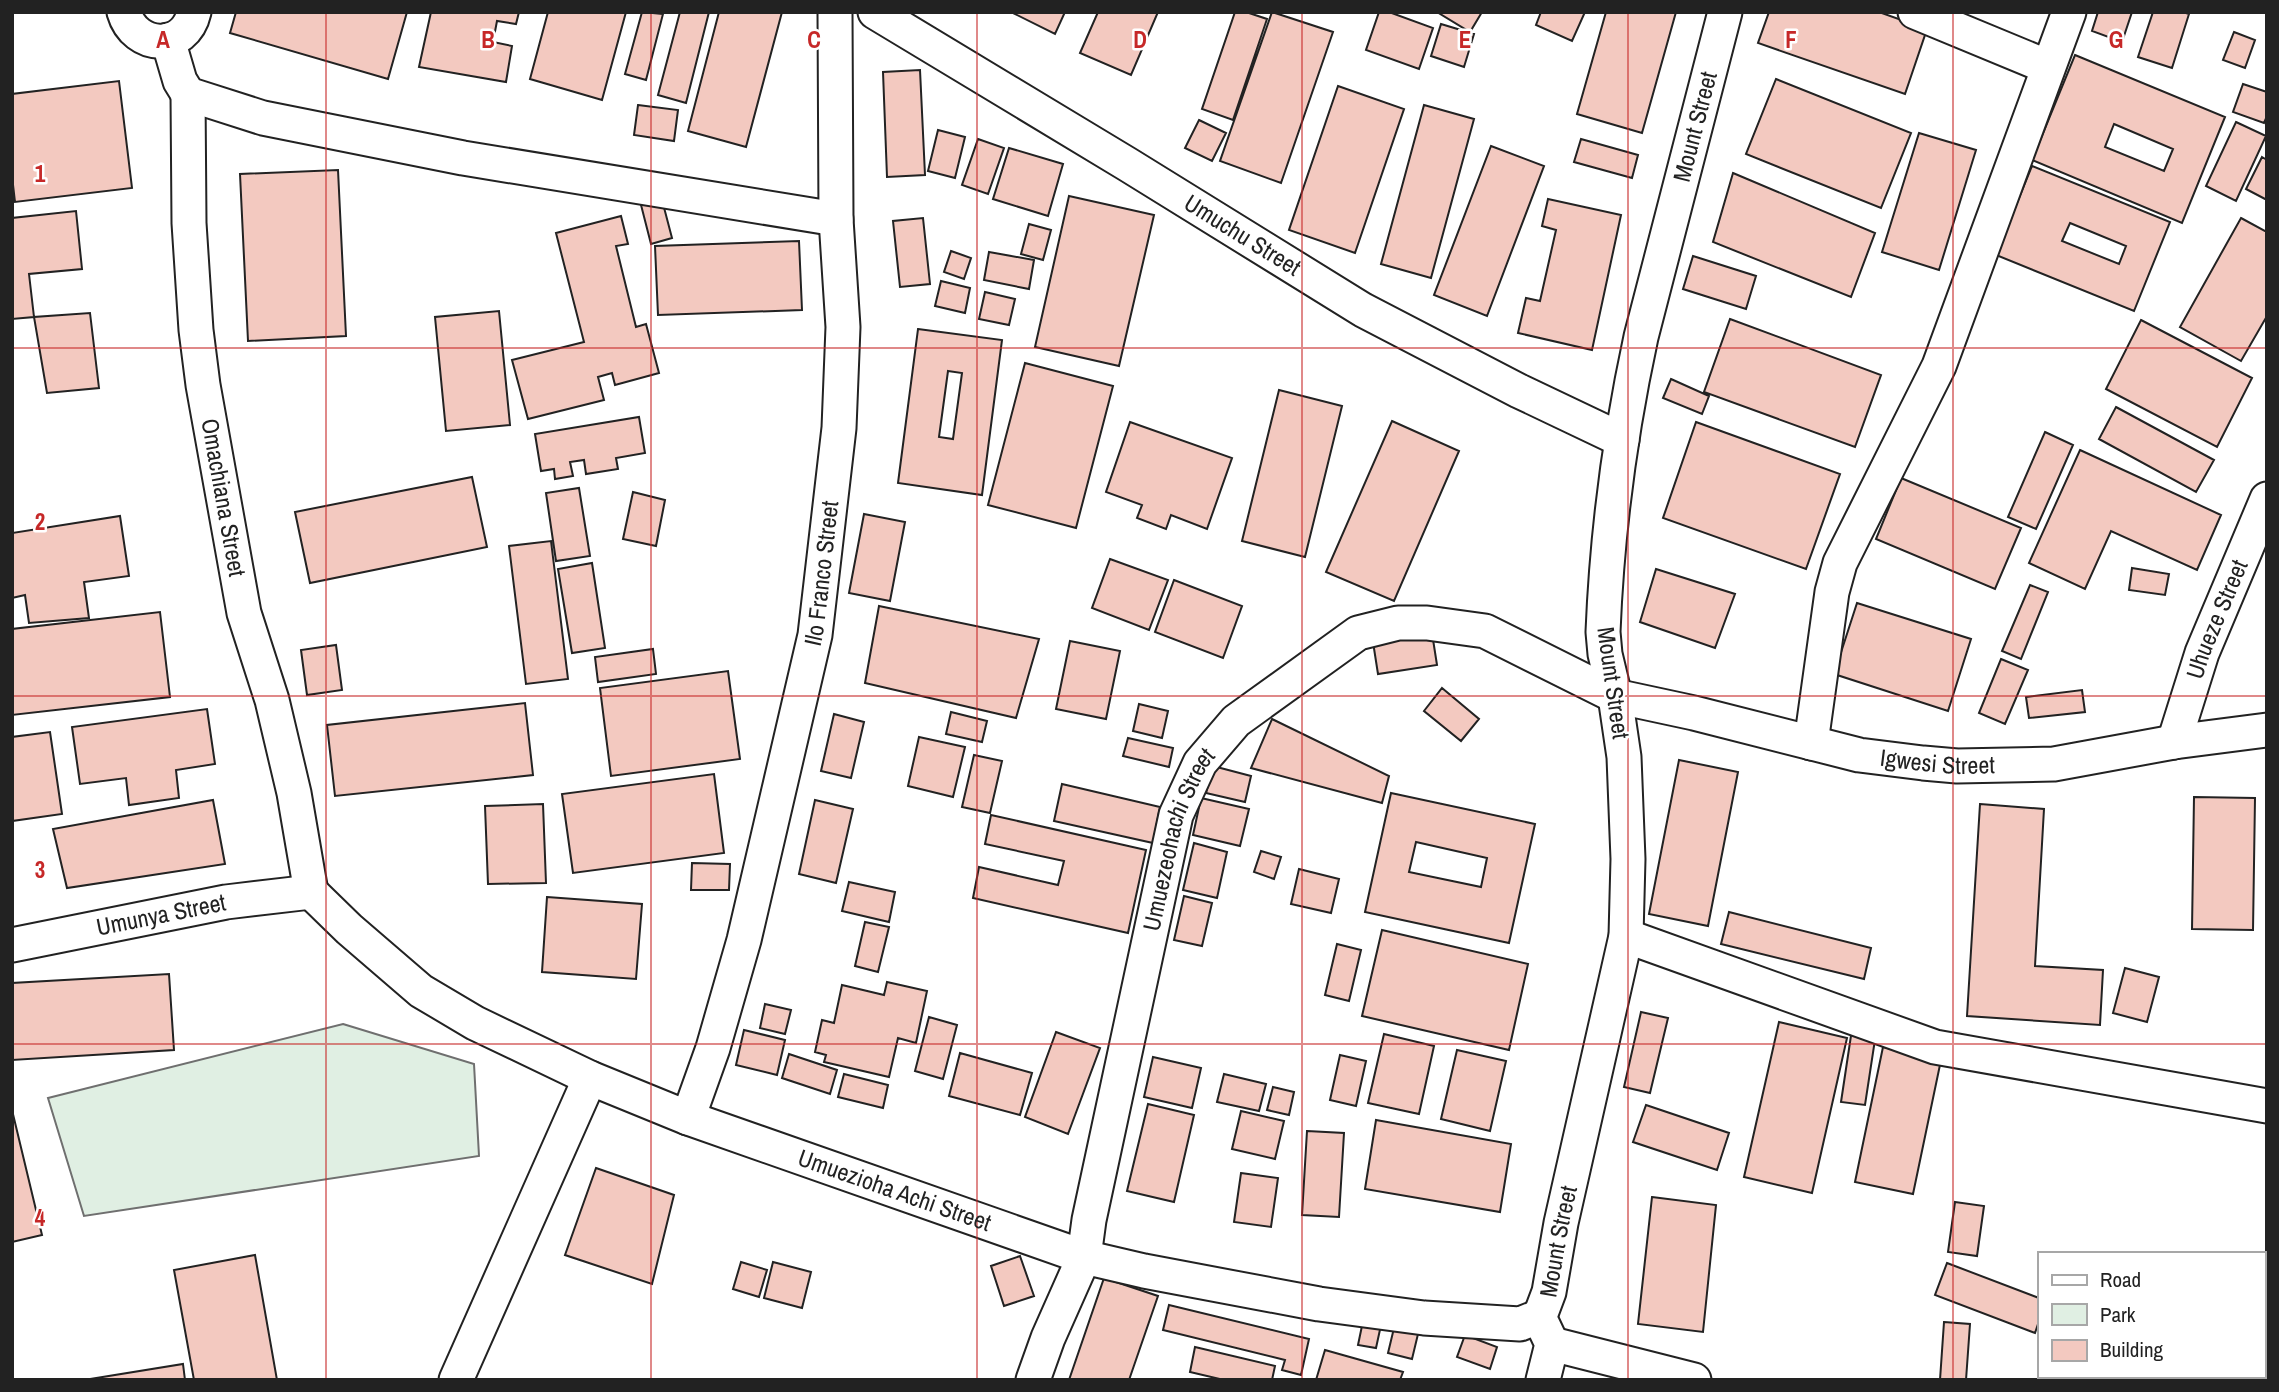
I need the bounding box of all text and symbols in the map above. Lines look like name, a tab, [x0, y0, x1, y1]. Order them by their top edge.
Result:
text: A	[156, 24, 170, 55]
text: B	[481, 24, 495, 55]
text: C	[807, 24, 821, 55]
text: D	[1133, 24, 1147, 55]
text: E	[1459, 24, 1471, 55]
text: F	[1785, 24, 1797, 55]
text: G	[2109, 24, 2123, 55]
street label: Mount Street	[1665, 67, 1724, 185]
text: 1	[35, 158, 46, 189]
street label: Umuchu Street	[1179, 186, 1308, 283]
street label: Omachiana Street	[194, 416, 254, 579]
street label: Ilo Franco Street	[796, 498, 846, 649]
text: 2	[35, 506, 45, 537]
street label: Uhueze Street	[2178, 554, 2255, 683]
street label: Mount Street	[1590, 625, 1638, 741]
street label: Umuezeohachi Street	[1135, 740, 1222, 934]
street label: Igwesi Street	[1878, 741, 1996, 781]
text: 3	[35, 854, 45, 885]
street label: Umunya Street	[93, 885, 229, 943]
street label: Umuezioha Achi Street	[794, 1141, 996, 1238]
street label: Mount Street	[1531, 1182, 1584, 1300]
text: 4	[35, 1202, 46, 1233]
legend	[2038, 1252, 2265, 1378]
text: Road	[2100, 1265, 2141, 1294]
text: Park	[2100, 1300, 2136, 1329]
text: Building	[2100, 1335, 2164, 1364]

